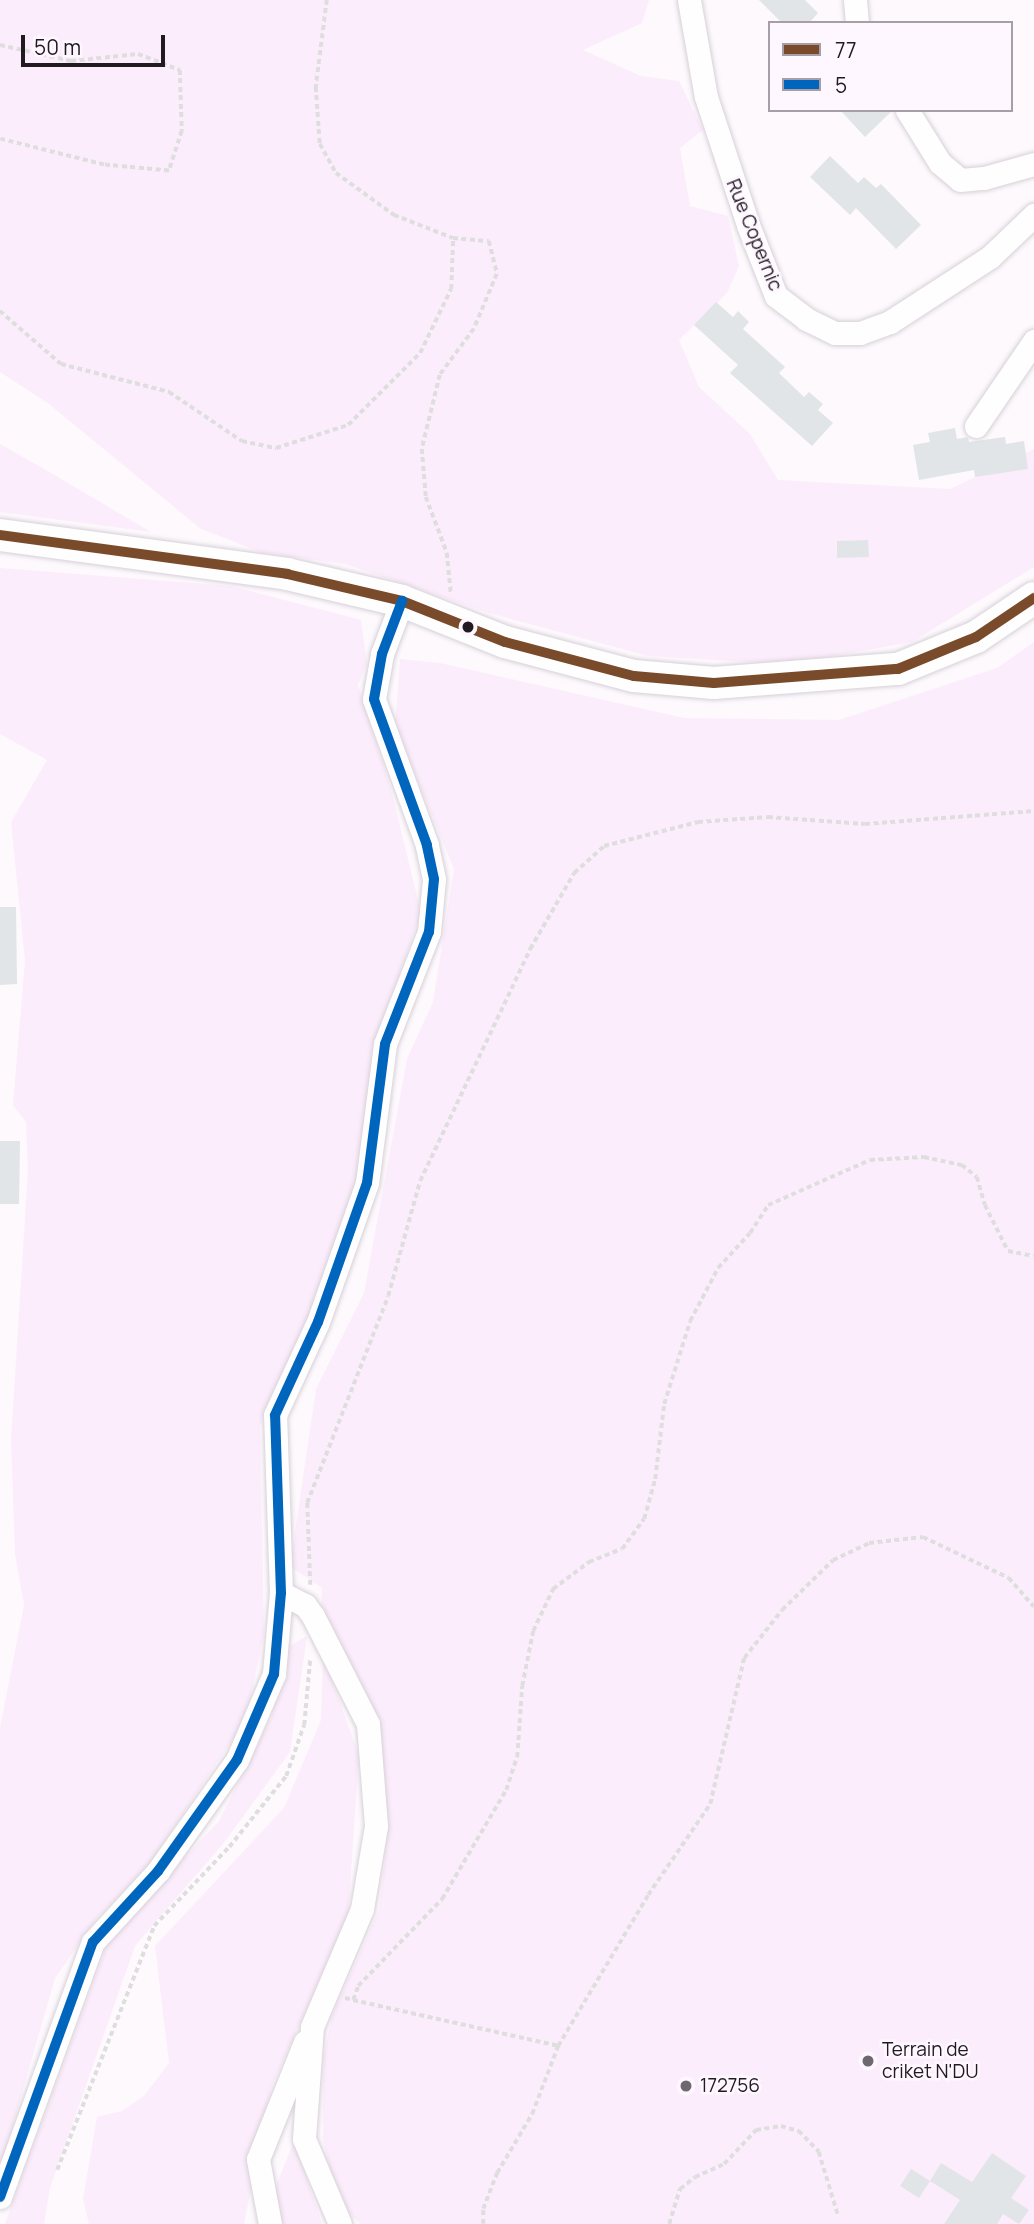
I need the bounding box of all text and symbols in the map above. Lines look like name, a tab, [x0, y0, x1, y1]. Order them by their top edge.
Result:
scale bar	[24, 21, 168, 65]
legend	[768, 21, 1013, 112]
text: 50 m	[34, 33, 81, 61]
text: 77	[835, 36, 857, 64]
text: 5	[835, 71, 847, 99]
street label: Rue Copernic	[721, 176, 787, 294]
unlabelled marker	[461, 620, 475, 634]
place label: Terrain de criket N'DU	[882, 2039, 979, 2083]
marker: Terrain de criket N'DU	[860, 2053, 876, 2069]
place label: 172756	[700, 2075, 760, 2097]
marker: 172756	[678, 2078, 694, 2094]

